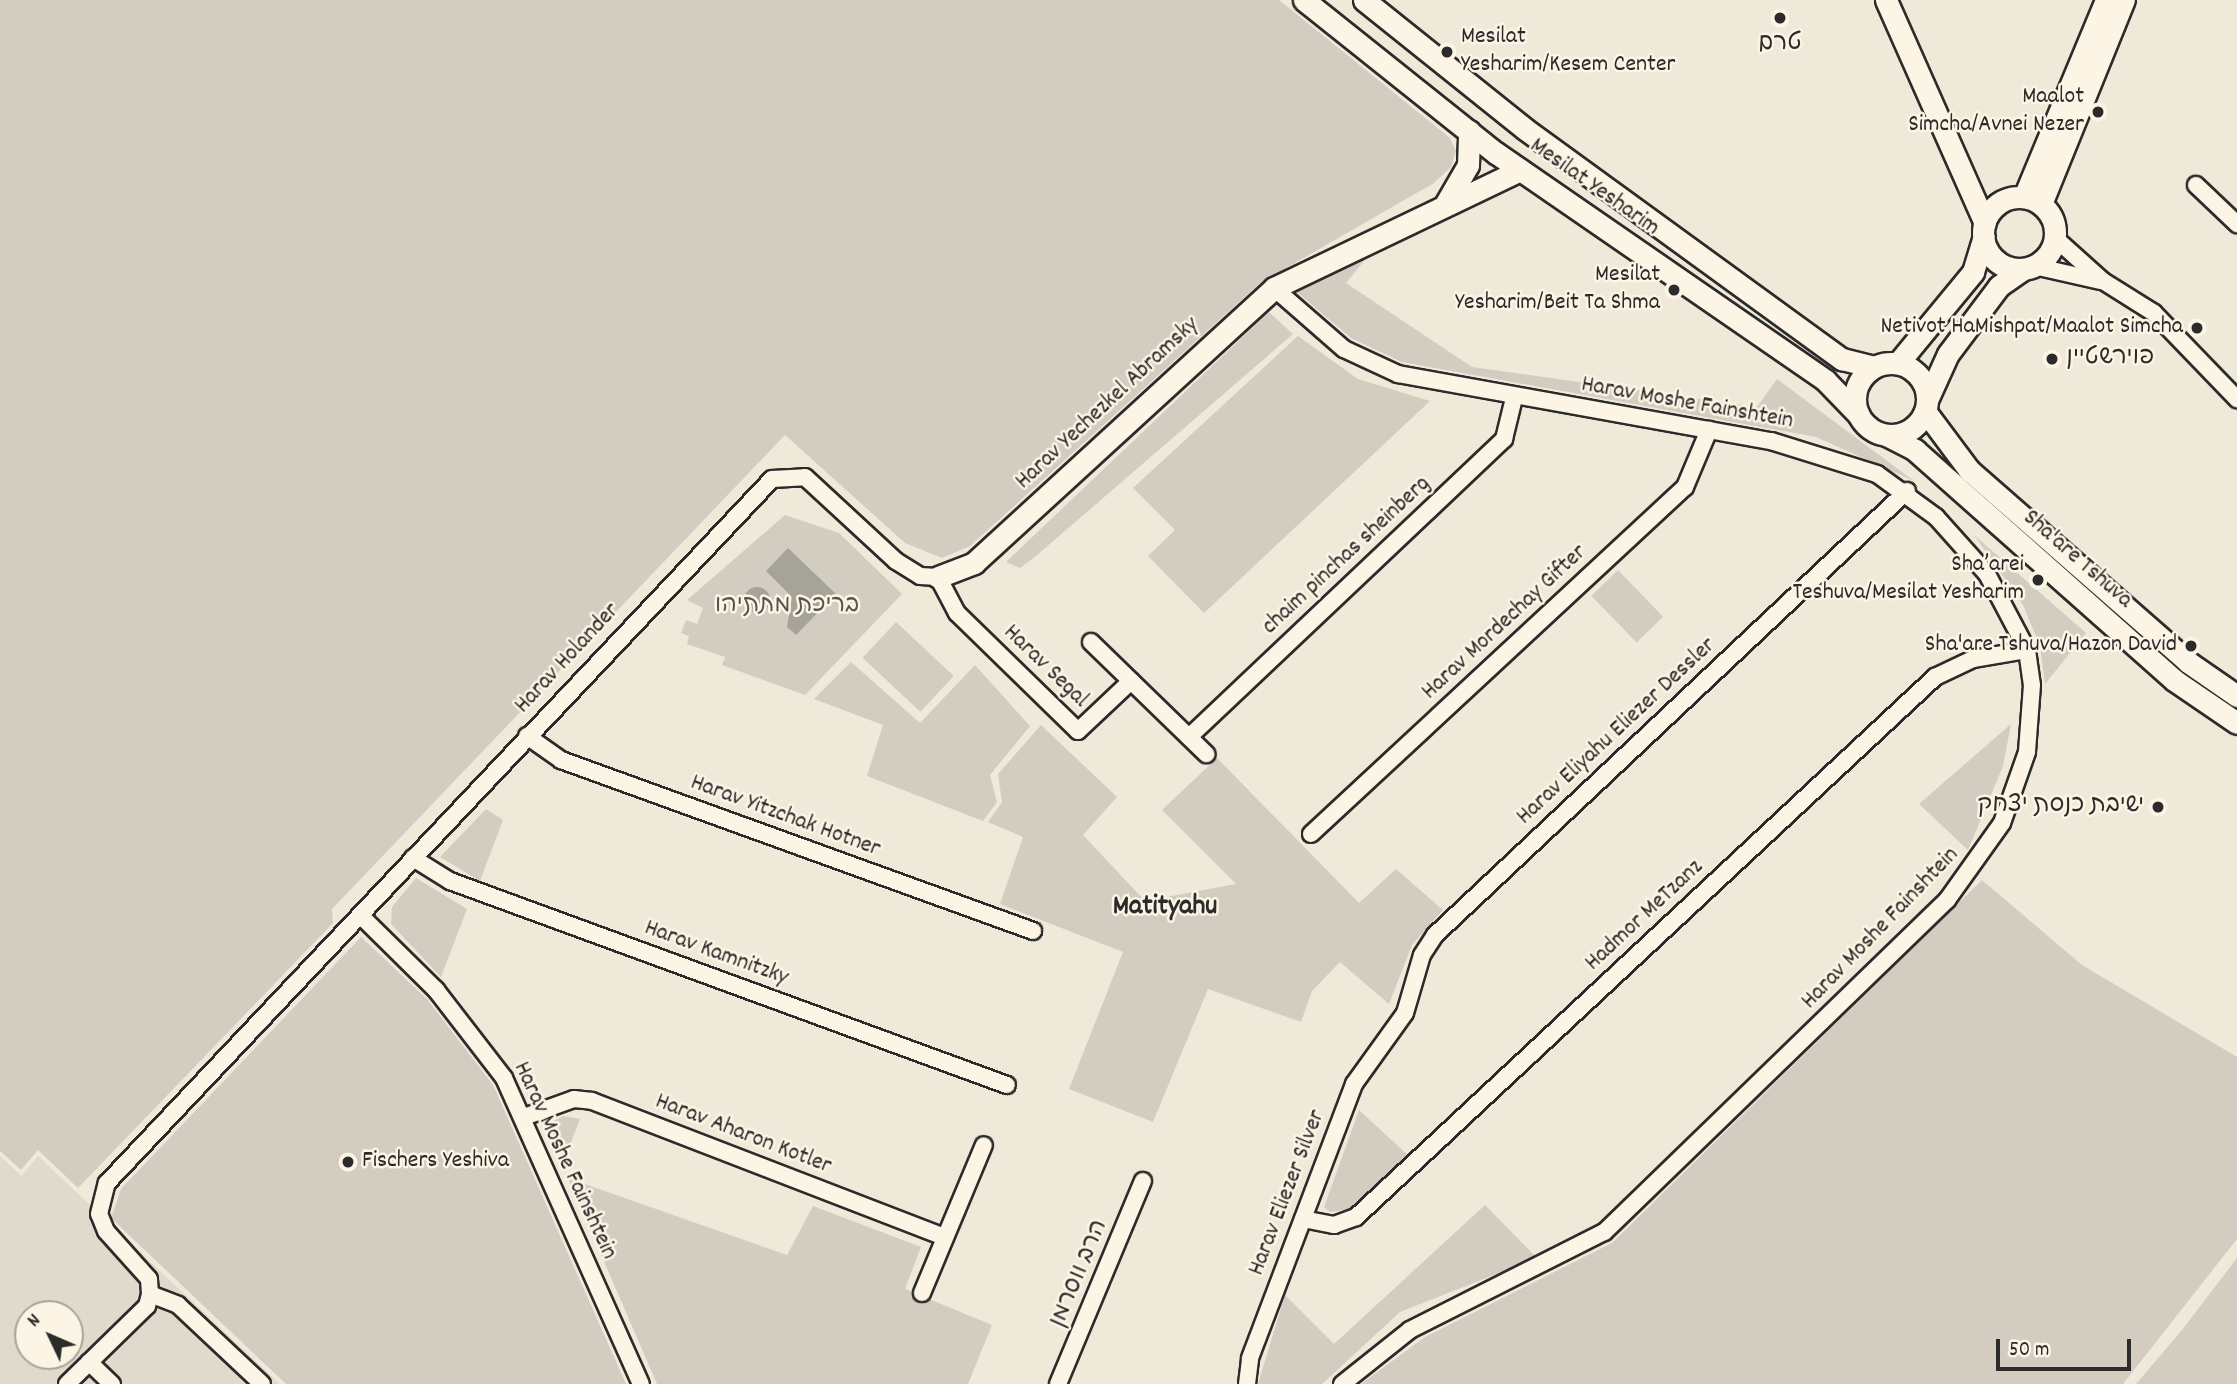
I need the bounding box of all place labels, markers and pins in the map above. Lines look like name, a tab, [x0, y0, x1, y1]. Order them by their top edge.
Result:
marker: טרם	[1770, 8, 1790, 28]
place label: Mesilat Yesharim/Kesem Center	[1461, 24, 1675, 80]
place label: טרם	[1758, 31, 1802, 59]
marker: Mesilat Yesharim/Kesem Center	[1439, 44, 1455, 60]
place label: Maalot Simcha/Avnei Nezer	[1908, 84, 2084, 140]
marker: Maalot Simcha/Avnei Nezer	[2090, 104, 2106, 120]
place label: Mesilat Yesharim/Beit Ta Shma	[1455, 262, 1660, 318]
marker: Mesilat Yesharim/Beit Ta Shma	[1666, 282, 1682, 298]
place label: Netivot HaMishpat/Maalot Simcha	[1881, 314, 2183, 342]
marker: Netivot HaMishpat/Maalot Simcha	[2189, 320, 2205, 336]
place label: פוירשטיין	[2066, 345, 2154, 373]
marker: פוירשטיין	[2044, 351, 2060, 367]
place label: Sha’arei Teshuva/Mesilat Yesharim	[1792, 552, 2024, 608]
marker: Sha’arei Teshuva/Mesilat Yesharim	[2030, 572, 2046, 588]
place label: Sha'are Tshuva/Hazon David	[1925, 632, 2177, 660]
marker: Sha'are Tshuva/Hazon David	[2183, 638, 2199, 654]
place label: ישיבת כנסת יצחק	[1977, 793, 2144, 821]
marker: ישיבת כנסת יצחק	[2150, 799, 2166, 815]
place label: Fischers Yeshiva	[362, 1148, 509, 1176]
marker: Fischers Yeshiva	[340, 1154, 356, 1170]

